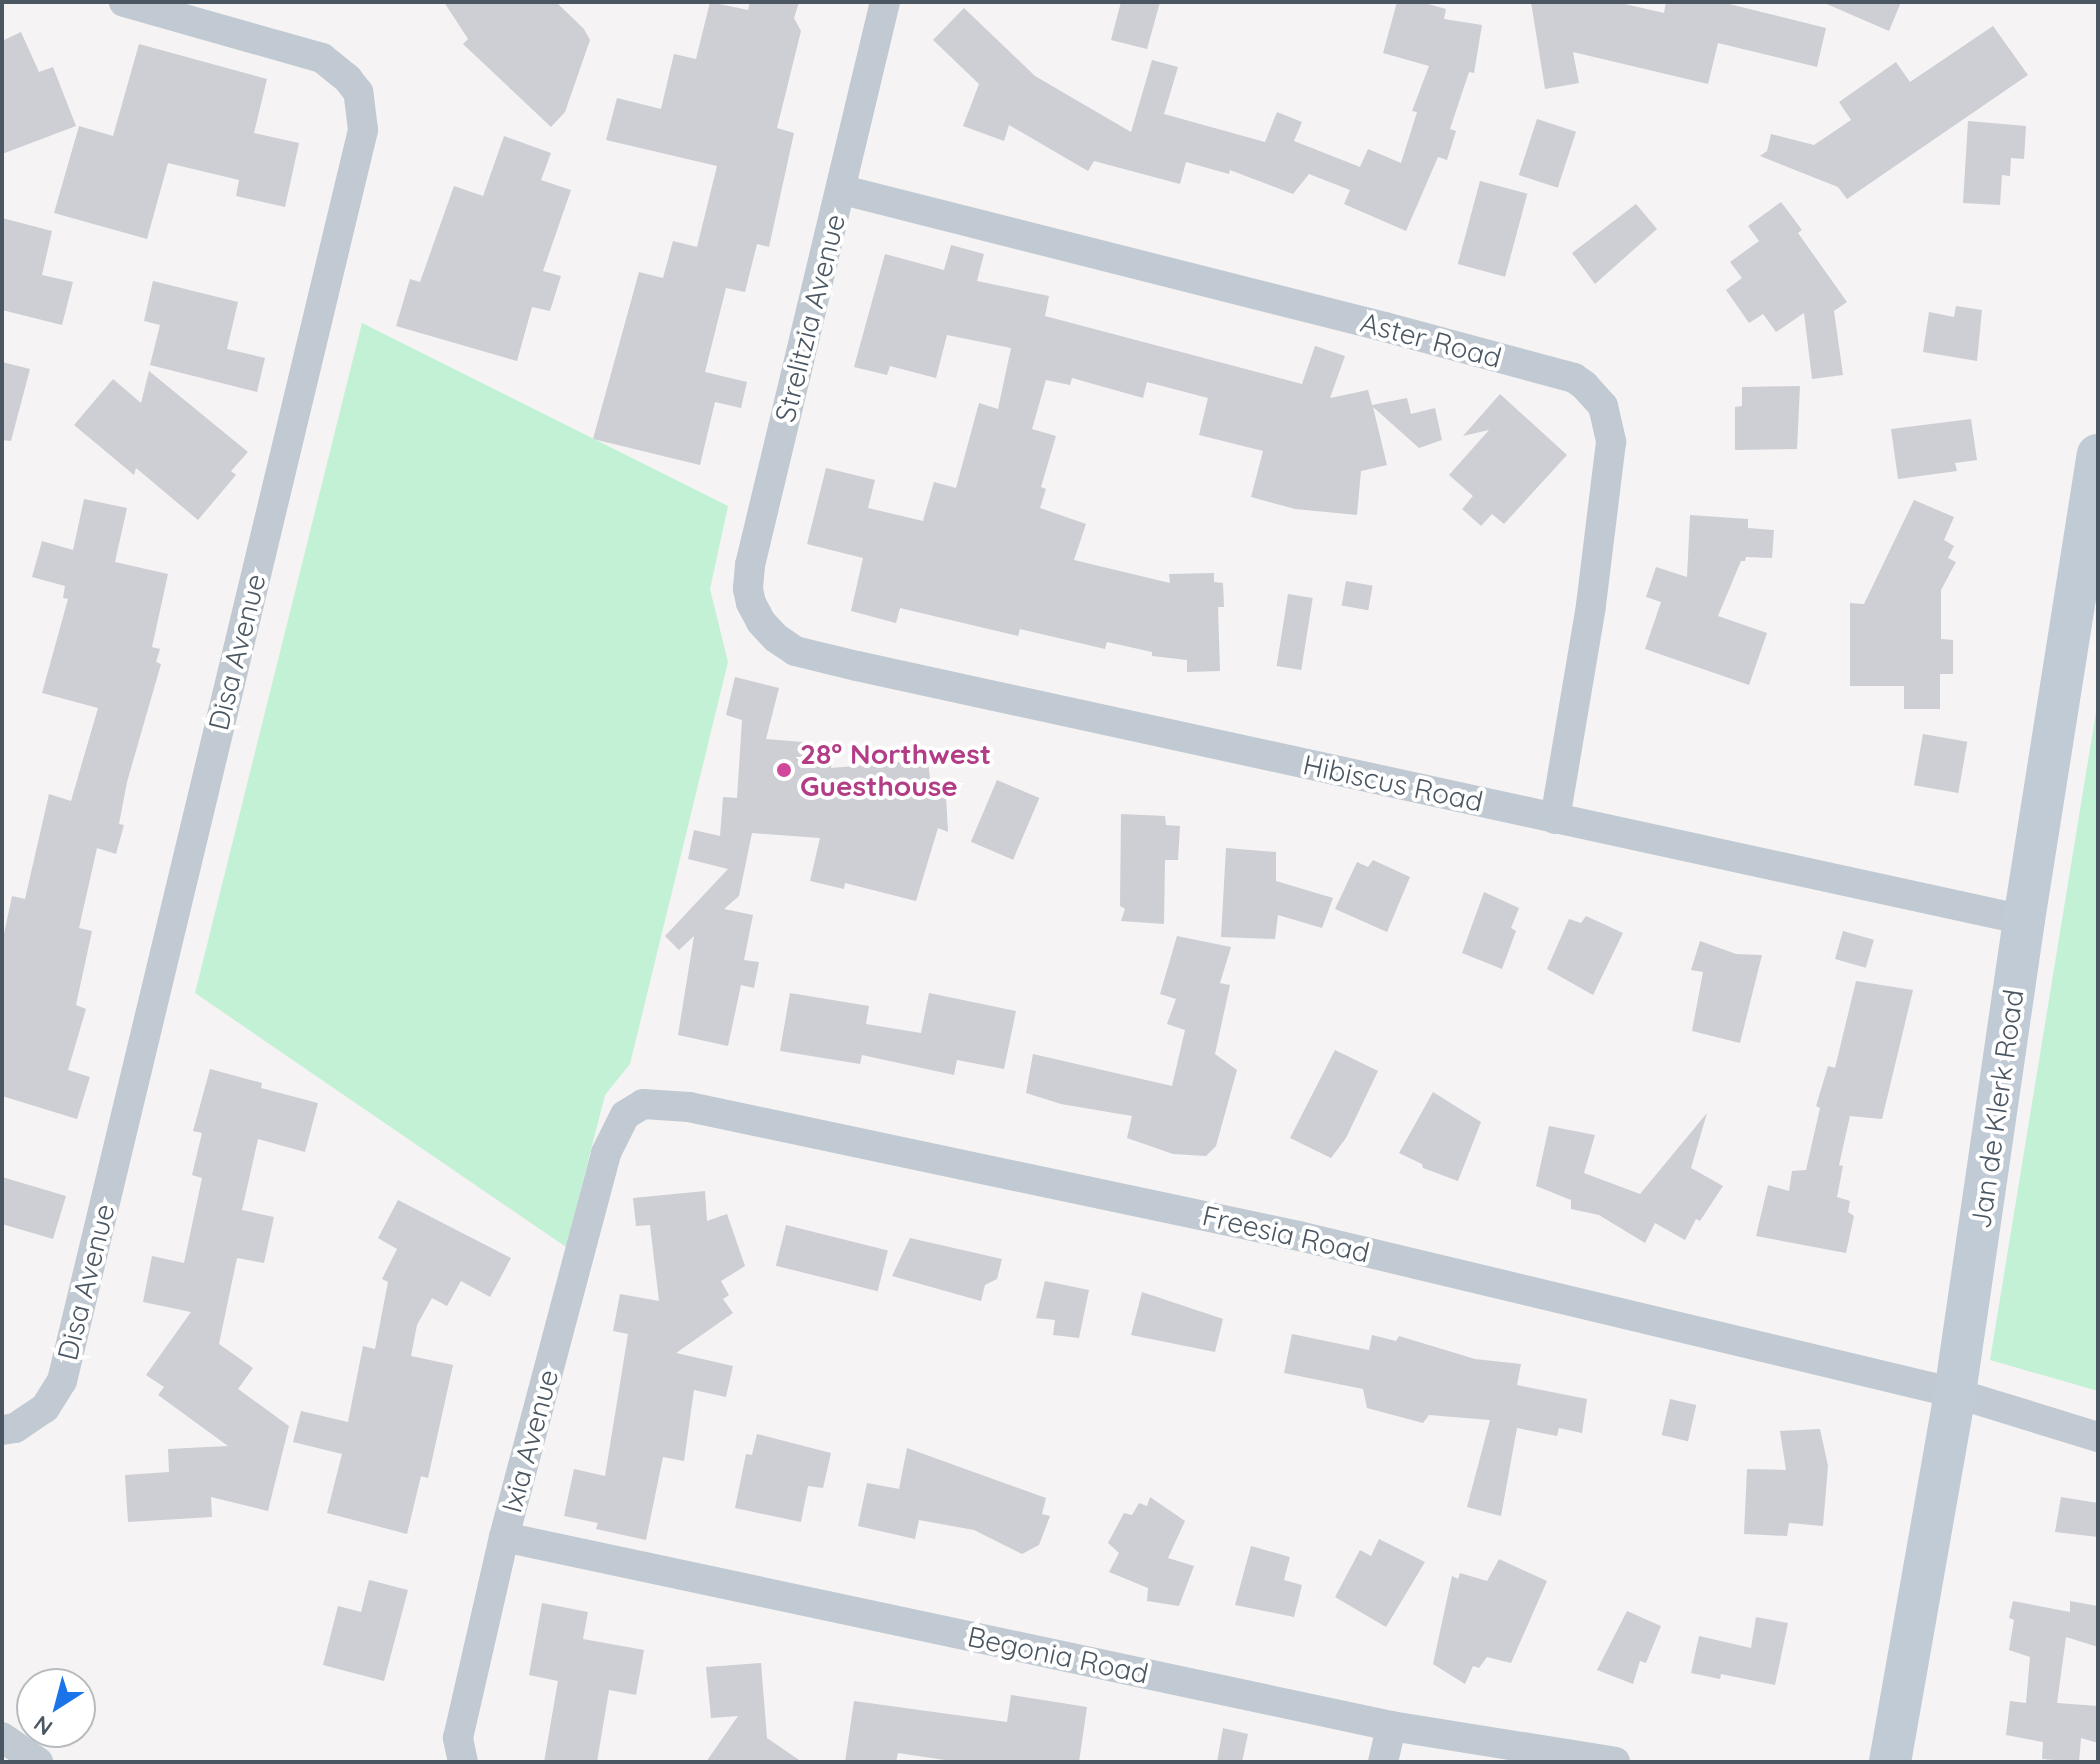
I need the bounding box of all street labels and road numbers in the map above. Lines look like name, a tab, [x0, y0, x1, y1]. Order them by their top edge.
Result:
street label: Strelitzia Avenue	[768, 211, 852, 425]
street label: Aster Road	[1357, 305, 1505, 375]
street label: Disa Avenue	[201, 570, 273, 734]
street label: Hibiscus Road	[1300, 748, 1486, 818]
street label: Jan de Klerk Road	[1964, 987, 2030, 1231]
street label: Freesia Road	[1199, 1198, 1373, 1270]
street label: Disa Avenue	[50, 1200, 122, 1364]
street label: Ixia Avenue	[495, 1366, 565, 1516]
street label: Begonia Road	[965, 1619, 1151, 1691]

